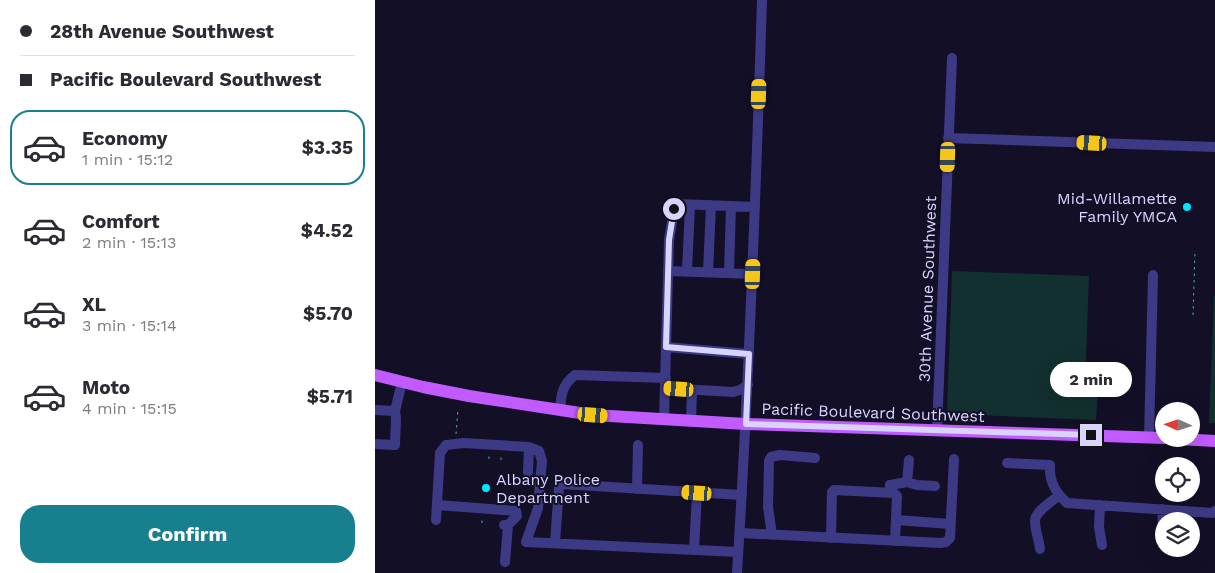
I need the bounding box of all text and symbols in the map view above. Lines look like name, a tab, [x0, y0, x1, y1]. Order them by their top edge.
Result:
text: 28th Avenue Southwest	[50, 20, 274, 43]
text: Pacific Boulevard Southwest	[50, 68, 321, 91]
car	[750, 79, 767, 109]
icon: car	[22, 125, 67, 170]
text: Economy	[82, 127, 167, 150]
car	[1076, 135, 1107, 151]
text: $3.35	[302, 136, 353, 159]
car	[939, 142, 956, 172]
text: 1 min · 15:12	[82, 150, 173, 169]
place label: Mid-Willamette Family YMCA	[1057, 189, 1177, 226]
street label: 30th Avenue Southwest	[915, 195, 940, 383]
route start	[663, 198, 685, 220]
marker: Mid-Willamette Family YMCA	[1181, 201, 1193, 213]
icon: car	[22, 208, 67, 253]
text: Comfort	[82, 210, 160, 233]
text: $4.52	[301, 219, 353, 242]
text: 2 min · 15:13	[82, 233, 176, 252]
car	[744, 259, 761, 289]
icon: car	[22, 291, 67, 336]
text: XL	[82, 293, 106, 316]
text: $5.70	[303, 302, 353, 325]
text: 3 min · 15:14	[82, 316, 177, 335]
callout: 2 min	[1050, 362, 1132, 398]
text: 2 min	[1069, 370, 1113, 389]
icon: car	[22, 374, 67, 419]
text: Moto	[82, 376, 130, 399]
car	[663, 380, 694, 398]
text: $5.71	[307, 385, 353, 408]
text: 4 min · 15:15	[82, 399, 177, 418]
street label: Pacific Boulevard Southwest	[761, 399, 985, 426]
north arrow	[1155, 402, 1200, 448]
map controls	[1155, 402, 1200, 557]
car	[577, 406, 608, 424]
route end	[1080, 424, 1102, 446]
button: locate	[1155, 457, 1200, 502]
place label: Albany Police Department	[496, 470, 600, 507]
marker: Albany Police Department	[480, 482, 492, 494]
car	[681, 484, 712, 502]
button: Confirm	[20, 505, 355, 563]
button: layers	[1155, 512, 1200, 557]

